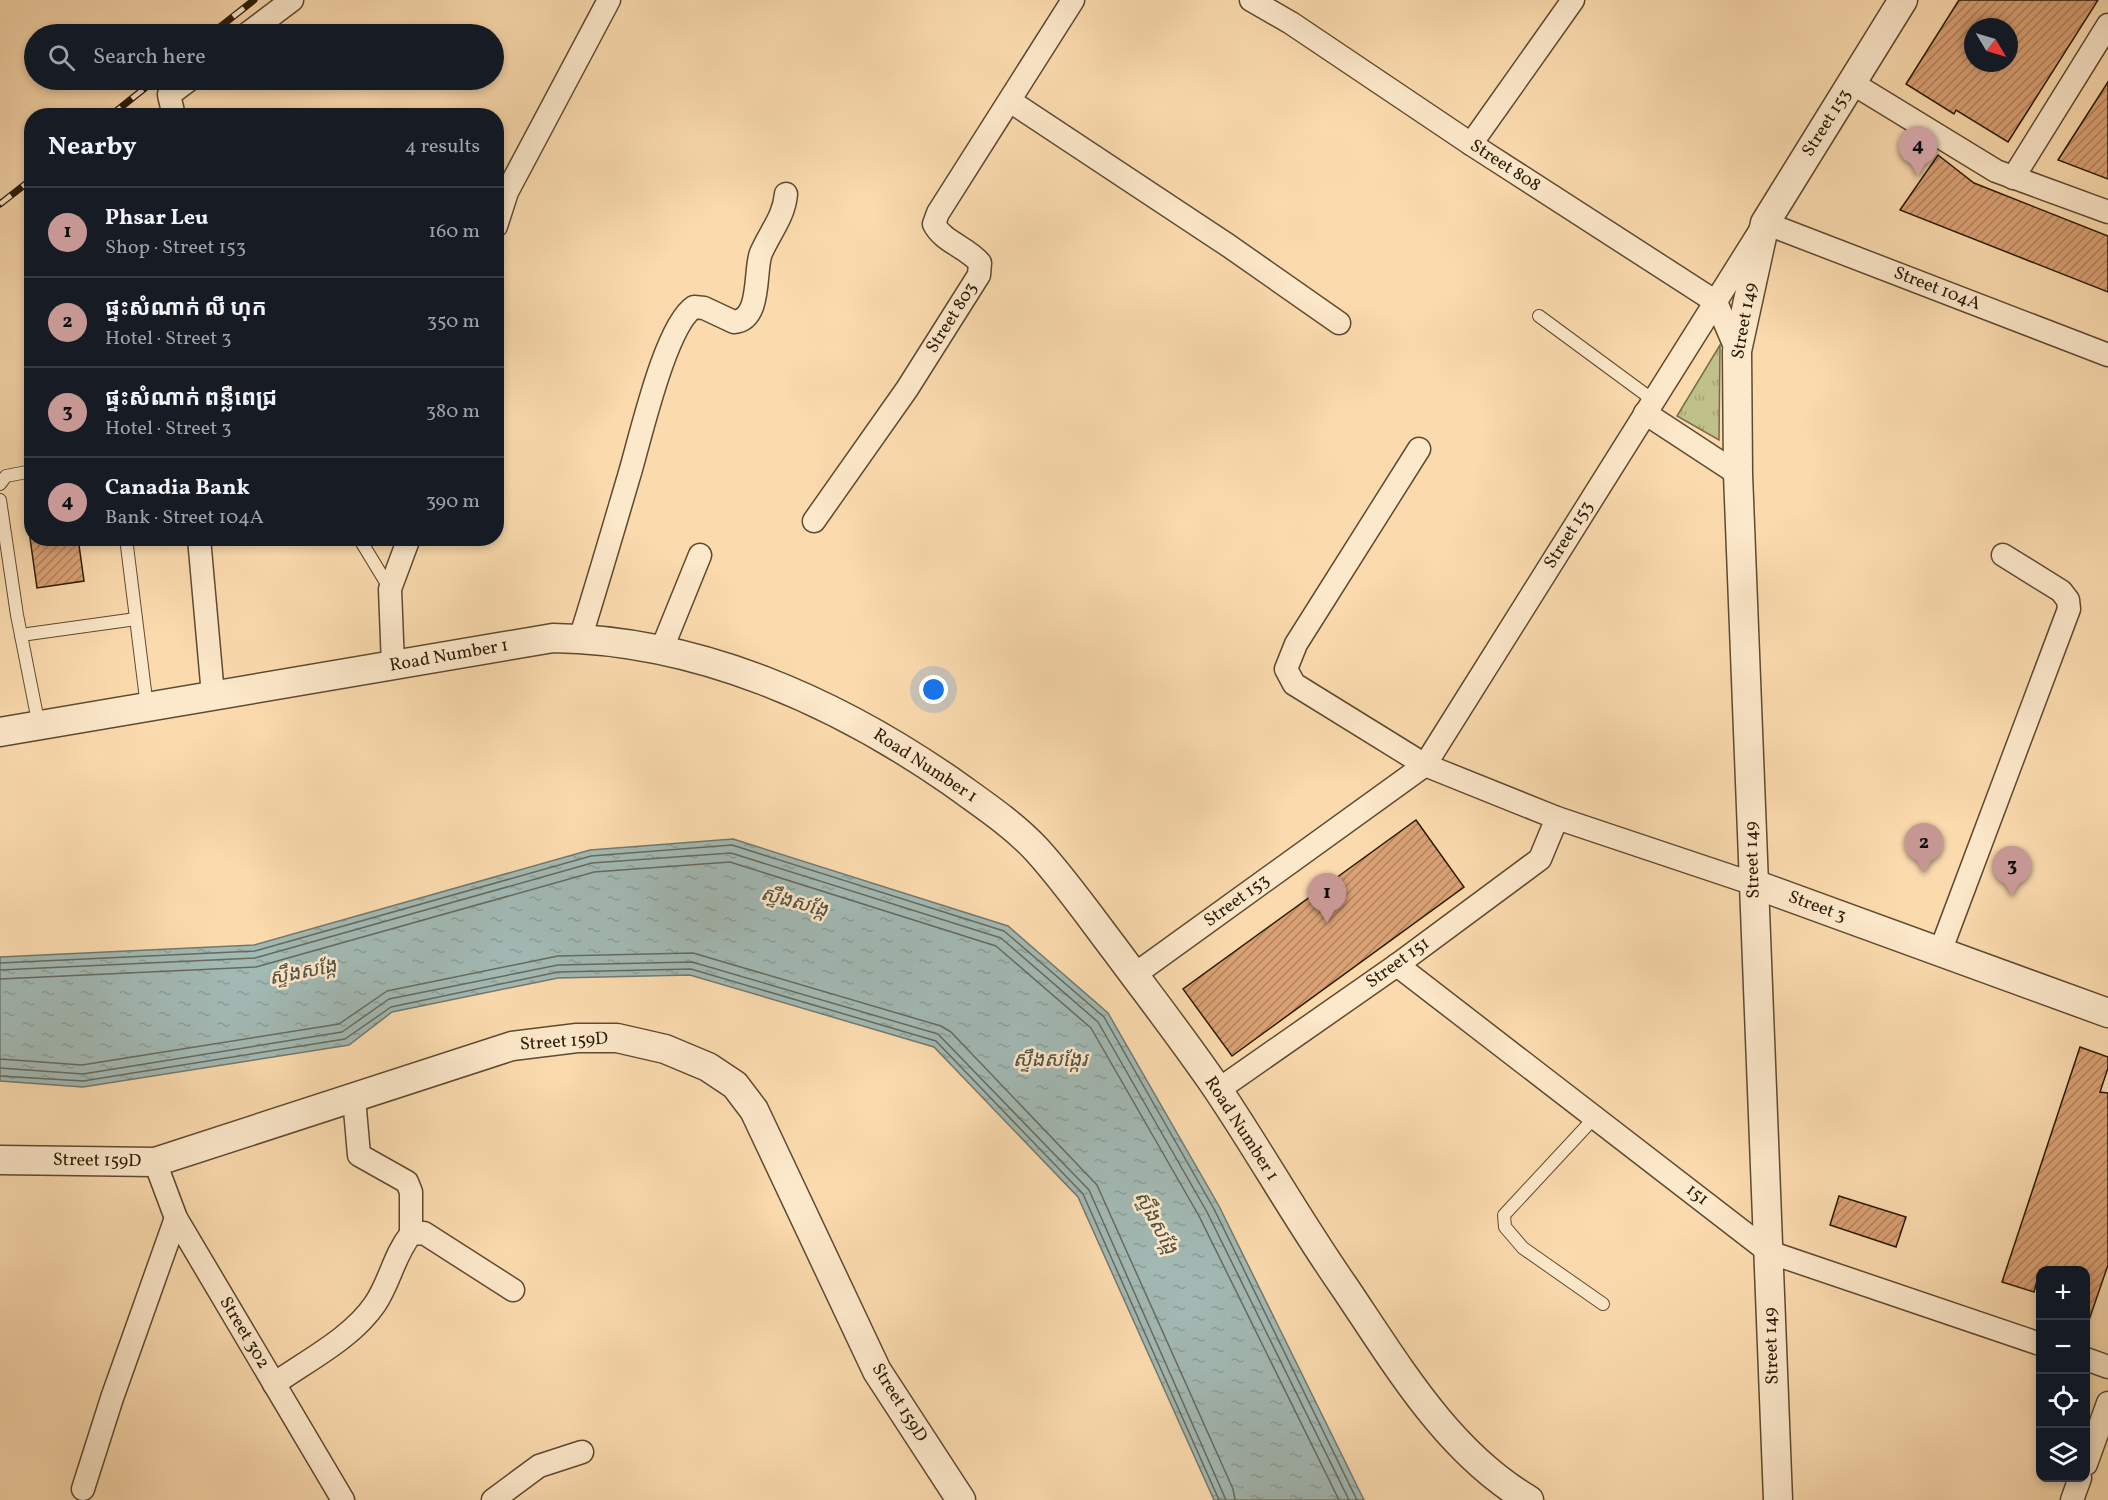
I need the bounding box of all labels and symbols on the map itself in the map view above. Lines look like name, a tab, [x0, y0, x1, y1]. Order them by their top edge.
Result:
north arrow	[1964, 18, 2018, 72]
street label: Street 153	[1796, 84, 1858, 162]
pin: 4	[1898, 126, 1938, 176]
street label: Street 808	[1465, 134, 1545, 198]
street label: Street 104A	[1890, 261, 1985, 317]
street label: Street 803	[920, 278, 984, 358]
street label: Street 149	[1726, 281, 1764, 361]
street label: Street 153	[1538, 496, 1600, 574]
street label: Road Number 1	[388, 633, 510, 679]
your location	[919, 675, 948, 704]
street label: Road Number 1	[868, 723, 982, 809]
street label: Street 149	[1739, 821, 1767, 899]
pin: 2	[1904, 824, 1944, 873]
pin: 3	[1992, 846, 2032, 896]
street label: Street 153	[1199, 869, 1275, 933]
pin: 1	[1308, 874, 1346, 923]
water label: ស្ទឹងសង្កែ	[757, 881, 831, 925]
street label: Street 3	[1785, 885, 1849, 929]
street label: Street 151	[1361, 931, 1435, 995]
water label: ស្ទឹងសង្កែ	[267, 953, 339, 993]
street label: Street 159D	[519, 1026, 609, 1058]
water label: ស្ទឹងសង្កែរ	[1013, 1047, 1089, 1075]
street label: Road Number 1	[1198, 1072, 1284, 1186]
street label: Street 159D	[53, 1148, 141, 1174]
street label: 151	[1680, 1178, 1714, 1212]
water label: ស្ទឹងសង្កែ	[1127, 1186, 1184, 1260]
street label: Street 302	[213, 1292, 275, 1374]
street label: Street 149	[1758, 1307, 1786, 1385]
street label: Street 159D	[865, 1359, 933, 1447]

